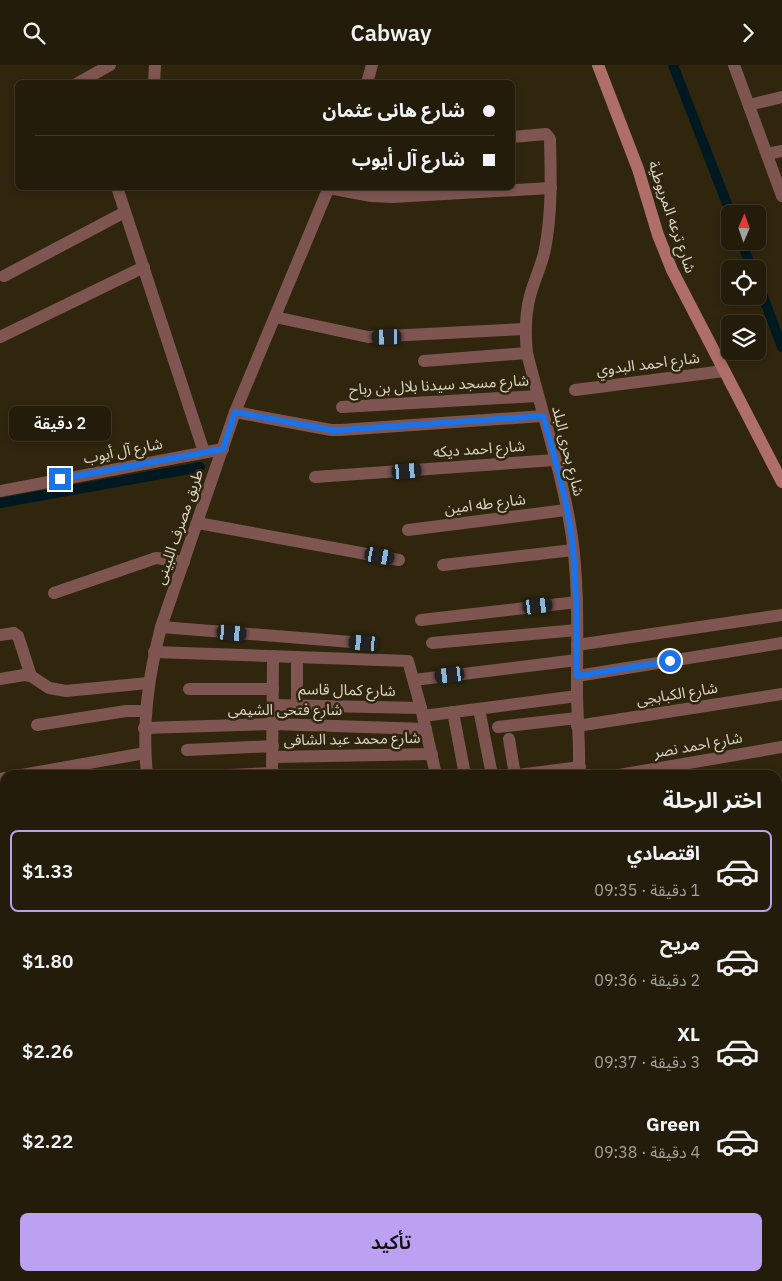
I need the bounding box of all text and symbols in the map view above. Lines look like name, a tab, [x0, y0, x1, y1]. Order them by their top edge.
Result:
text: Cabway	[351, 18, 431, 47]
icon: search	[20, 19, 48, 47]
icon: forward	[734, 19, 762, 47]
text: شارع هانى عثمان	[323, 98, 465, 122]
text: شارع آل أيوب	[352, 147, 465, 171]
street label: شارع ترعه المريوطية	[642, 158, 701, 277]
north arrow	[721, 205, 766, 250]
map controls	[721, 205, 766, 360]
button: locate	[721, 260, 766, 305]
button: layers	[721, 315, 766, 360]
car	[371, 329, 402, 345]
street label: شارع احمد البدوي	[595, 348, 701, 382]
street label: شارع مسجد سيدنا بلال بن رباح	[348, 370, 530, 402]
street label: شارع بحرى البلد	[545, 404, 589, 499]
callout: 2 دقيقة	[9, 407, 111, 441]
text: 2 دقيقة	[34, 413, 86, 433]
street label: شارع آل أيوب	[82, 433, 165, 470]
street label: شارع احمد ديكه	[432, 436, 526, 464]
car	[391, 462, 422, 480]
street label: طريق مصرف اللبينى	[150, 467, 208, 587]
route end	[49, 468, 71, 490]
street label: شارع طه امين	[443, 489, 527, 521]
car	[363, 546, 396, 566]
car	[522, 597, 553, 615]
car	[216, 624, 247, 642]
car	[348, 634, 379, 652]
route start	[659, 650, 681, 672]
car	[434, 666, 465, 684]
street label: شارع الكبابجى	[635, 678, 720, 712]
street label: شارع كمال قاسم	[298, 679, 396, 703]
street label: شارع فتحى الشيمى	[228, 700, 343, 722]
street label: شارع احمد نصر	[651, 727, 744, 765]
street label: شارع محمد عبد الشافى	[283, 728, 421, 752]
text: اختر الرحلة	[663, 785, 762, 814]
text: اقتصادي	[627, 841, 700, 865]
icon: car	[715, 849, 760, 894]
text: $1.33	[22, 859, 73, 883]
text: 1 دقيقة · 09:35	[594, 880, 700, 900]
text: مريح	[660, 931, 700, 955]
icon: car	[715, 939, 760, 984]
text: $1.80	[22, 949, 73, 973]
text: 2 دقيقة · 09:36	[594, 970, 700, 990]
text: XL	[677, 1022, 700, 1046]
icon: car	[715, 1029, 760, 1074]
text: $2.26	[22, 1039, 73, 1063]
text: 3 دقيقة · 09:37	[594, 1052, 700, 1072]
text: Green	[646, 1112, 700, 1136]
icon: car	[715, 1119, 760, 1164]
text: $2.22	[22, 1129, 73, 1153]
text: 4 دقيقة · 09:38	[594, 1142, 700, 1162]
button: تأكيد	[20, 1213, 762, 1271]

